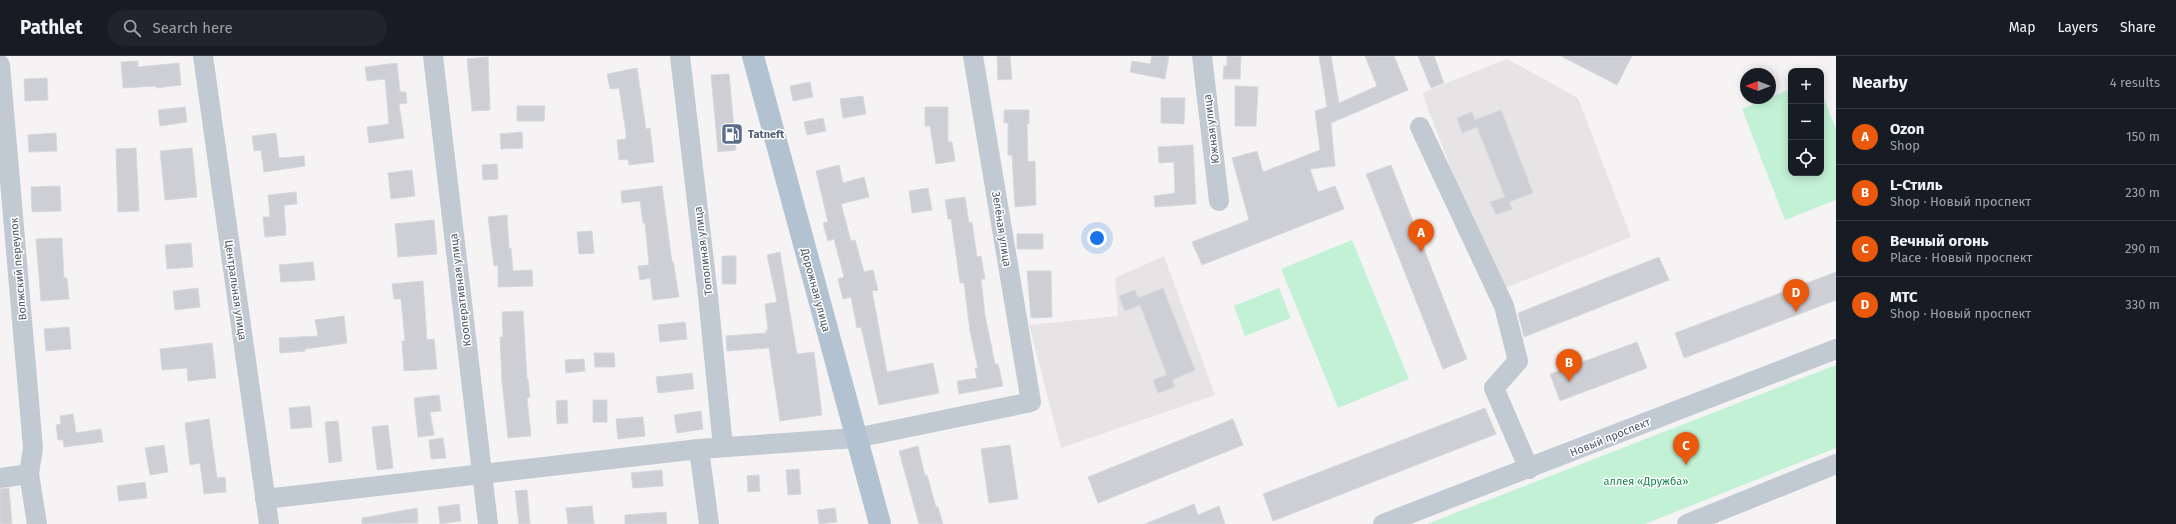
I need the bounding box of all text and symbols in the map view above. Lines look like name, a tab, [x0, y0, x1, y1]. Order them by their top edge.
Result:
search box	[107, 10, 387, 46]
text: Pathlet	[20, 16, 83, 39]
icon: search	[121, 17, 143, 39]
text: Search here	[153, 19, 233, 37]
text: Map	[2009, 19, 2035, 36]
text: Layers	[2057, 19, 2098, 36]
text: Share	[2120, 19, 2156, 36]
north arrow	[1740, 68, 1776, 104]
map controls	[1788, 68, 1824, 176]
button: +	[1788, 68, 1824, 104]
text: Nearby	[1852, 72, 1907, 93]
text: 4 results	[2110, 75, 2160, 90]
street label: Южная улица	[1201, 93, 1222, 164]
button: −	[1788, 104, 1824, 140]
text: Ozon	[1890, 120, 1924, 138]
fuel station icon: Tatneft	[719, 121, 745, 147]
place label: Tatneft	[748, 128, 785, 141]
text: A	[1861, 129, 1869, 144]
text: 150 m	[2126, 129, 2160, 144]
text: Shop	[1890, 138, 1920, 153]
button: locate	[1788, 140, 1824, 176]
text: L-Стиль	[1890, 176, 1943, 194]
text: B	[1861, 185, 1869, 200]
text: 230 m	[2125, 185, 2160, 200]
street label: Зелёная улица	[989, 190, 1014, 268]
text: Shop · Новый проспект	[1890, 194, 2031, 209]
street label: Тополиная улица	[692, 206, 715, 296]
street label: Волжский переулок	[8, 217, 29, 321]
pin: A	[1408, 219, 1434, 252]
your location	[1087, 228, 1107, 248]
text: Вечный огонь	[1890, 232, 1989, 250]
street label: Кооперативная улица	[447, 233, 474, 347]
street label: Центральная улица	[222, 239, 249, 341]
text: C	[1861, 241, 1869, 256]
text: 290 m	[2125, 241, 2160, 256]
street label: Дорожная улица	[798, 246, 833, 333]
text: Place · Новый проспект	[1890, 250, 2032, 265]
pin: D	[1783, 279, 1809, 312]
text: МТС	[1890, 288, 1918, 306]
text: D	[1861, 297, 1869, 312]
text: 330 m	[2125, 297, 2160, 312]
text: Shop · Новый проспект	[1890, 306, 2031, 321]
pin: B	[1556, 349, 1582, 382]
street label: Новый проспект	[1568, 415, 1652, 460]
pin: C	[1673, 432, 1699, 465]
park label: аллея «Дружба»	[1604, 475, 1688, 488]

